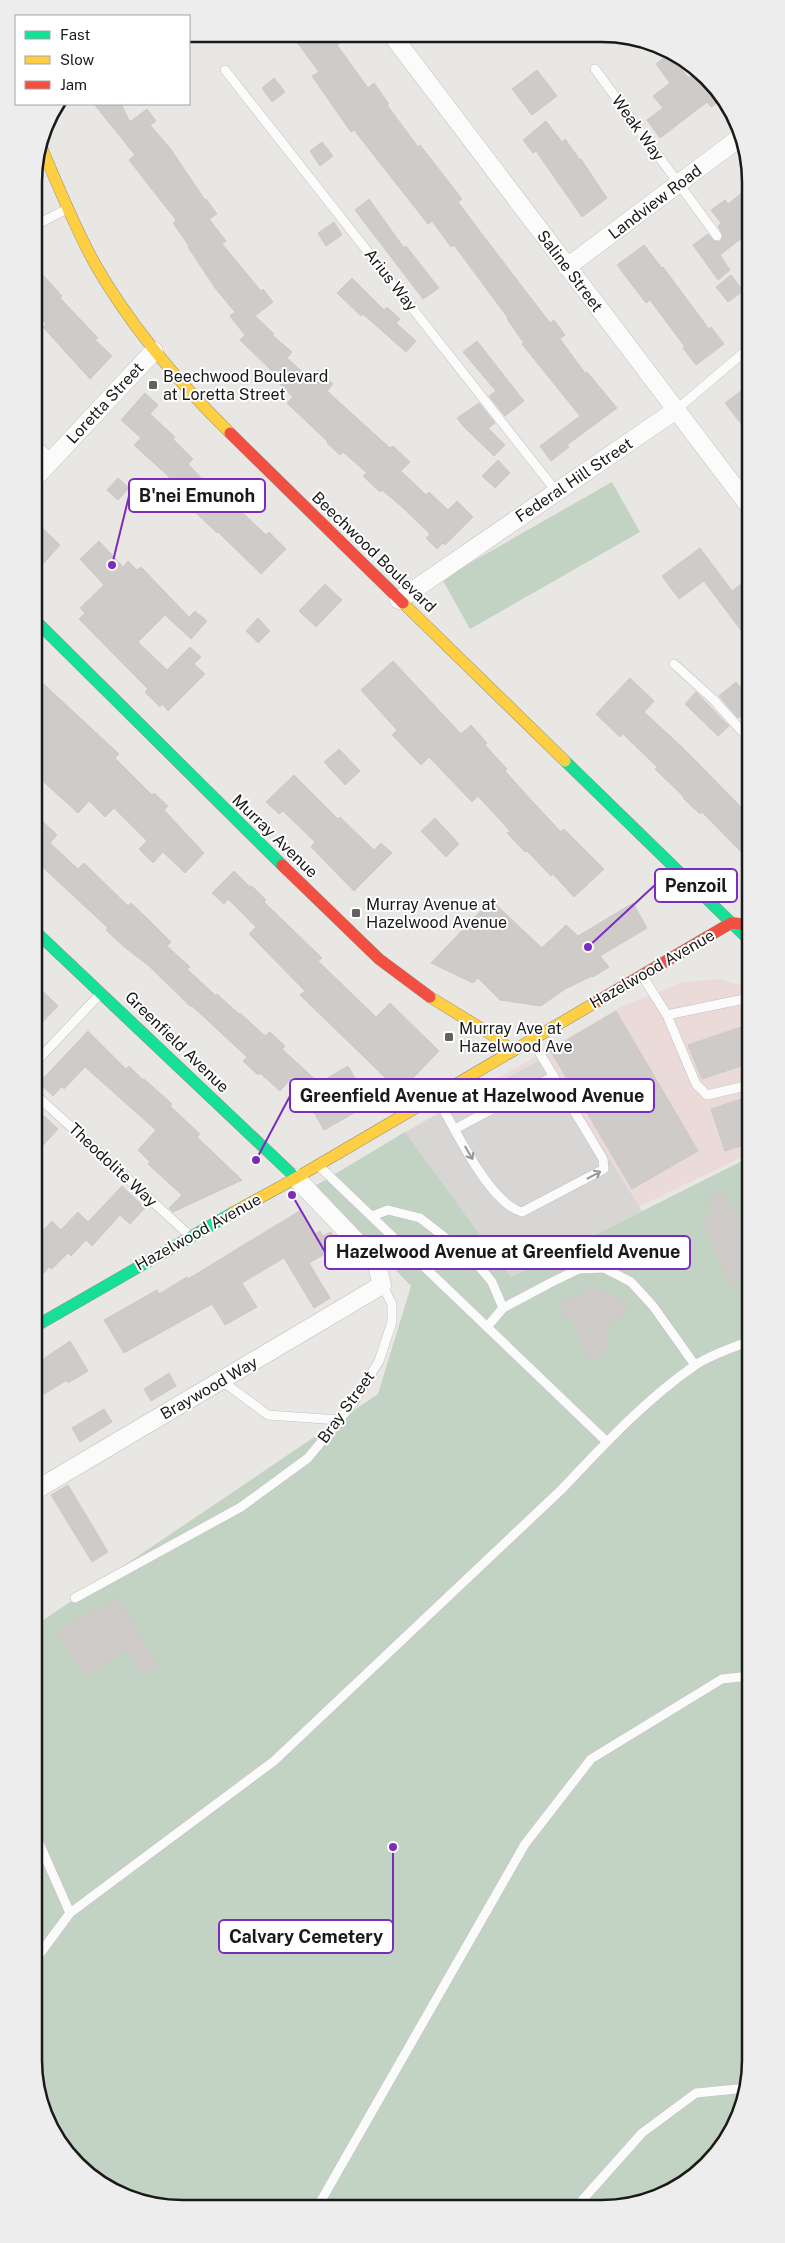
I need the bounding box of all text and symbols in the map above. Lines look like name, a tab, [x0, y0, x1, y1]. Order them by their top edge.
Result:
legend	[15, 15, 190, 105]
text: Fast	[60, 26, 90, 43]
text: Slow	[60, 51, 95, 68]
text: Jam	[60, 76, 87, 93]
street label: Weak Way	[608, 91, 668, 165]
street label: Landview Road	[605, 161, 705, 243]
street label: Saline Street	[533, 226, 607, 316]
street label: Arius Way	[361, 245, 422, 315]
street label: Loretta Street	[63, 359, 147, 447]
place label: Beechwood Boulevard at Loretta Street	[163, 367, 328, 404]
marker: Beechwood Boulevard at Loretta Street	[147, 379, 159, 391]
street label: Federal Hill Street	[512, 434, 636, 526]
callout: B'nei Emunoh	[129, 479, 265, 512]
text: B'nei Emunoh	[139, 485, 255, 506]
street label: Beechwood Boulevard	[308, 488, 440, 616]
street label: Murray Avenue	[228, 790, 322, 882]
callout: Penzoil	[655, 869, 737, 902]
text: Penzoil	[665, 875, 727, 896]
place label: Murray Avenue at Hazelwood Avenue	[366, 895, 507, 932]
marker: Murray Avenue at Hazelwood Avenue	[350, 907, 362, 919]
street label: Hazelwood Avenue	[586, 926, 718, 1012]
street label: Greenfield Avenue	[121, 988, 233, 1096]
place label: Murray Ave at Hazelwood Ave	[459, 1019, 572, 1056]
marker: Murray Ave at Hazelwood Ave	[443, 1031, 455, 1043]
callout: Greenfield Avenue at Hazelwood Avenue	[290, 1079, 654, 1112]
text: Greenfield Avenue at Hazelwood Avenue	[300, 1085, 644, 1106]
street label: Theodolite Way	[65, 1119, 162, 1211]
one-way arrow	[464, 1146, 474, 1161]
one-way arrow	[586, 1170, 601, 1180]
street label: Hazelwood Avenue	[132, 1190, 264, 1274]
callout: Hazelwood Avenue at Greenfield Avenue	[325, 1236, 690, 1269]
text: Hazelwood Avenue at Greenfield Avenue	[336, 1241, 680, 1262]
street label: Braywood Way	[157, 1352, 261, 1424]
street label: Bray Street	[314, 1367, 378, 1447]
callout: Calvary Cemetery	[219, 1920, 393, 1953]
text: Calvary Cemetery	[229, 1926, 383, 1947]

